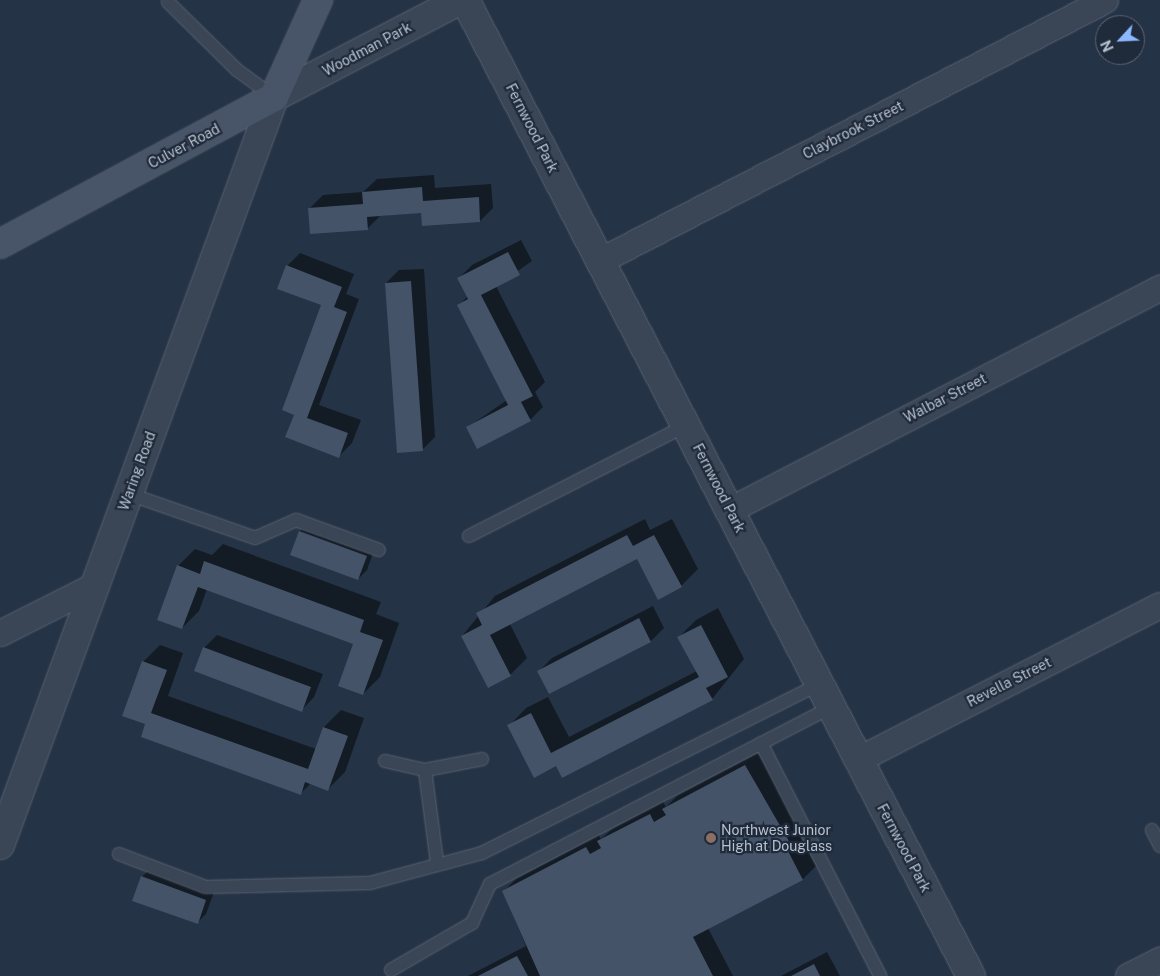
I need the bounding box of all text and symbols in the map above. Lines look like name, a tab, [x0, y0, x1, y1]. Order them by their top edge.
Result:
north arrow	[1095, 15, 1145, 65]
street label: Woodman Park	[320, 19, 414, 79]
text: N	[1098, 38, 1117, 54]
street label: Fernwood Park	[502, 81, 562, 175]
street label: Claybrook Street	[800, 97, 906, 163]
street label: Culver Road	[145, 120, 223, 172]
street label: Walbar Street	[901, 370, 989, 426]
street label: Waring Road	[115, 429, 159, 513]
street label: Fernwood Park	[689, 441, 749, 535]
street label: Revella Street	[964, 654, 1054, 710]
street label: Fernwood Park	[874, 801, 934, 895]
place label: Northwest Junior High at Douglass	[721, 822, 832, 854]
marker: Northwest Junior High at Douglass	[705, 832, 717, 844]

